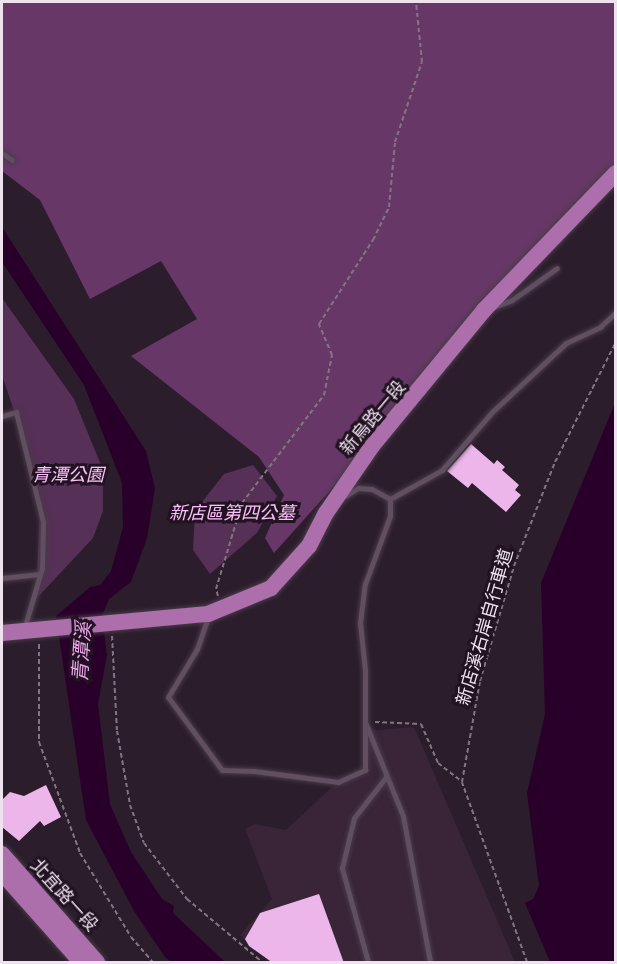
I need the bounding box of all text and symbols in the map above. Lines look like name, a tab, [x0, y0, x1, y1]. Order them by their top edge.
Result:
street label: 新烏路一段	[336, 377, 410, 459]
park label: 青潭公園	[32, 464, 104, 486]
park label: 新店區第四公墓	[169, 502, 295, 524]
street label: 新店溪右岸自行車道	[452, 546, 518, 708]
water label: 青潭溪	[68, 621, 96, 683]
street label: 北宜路一段	[26, 854, 102, 936]

